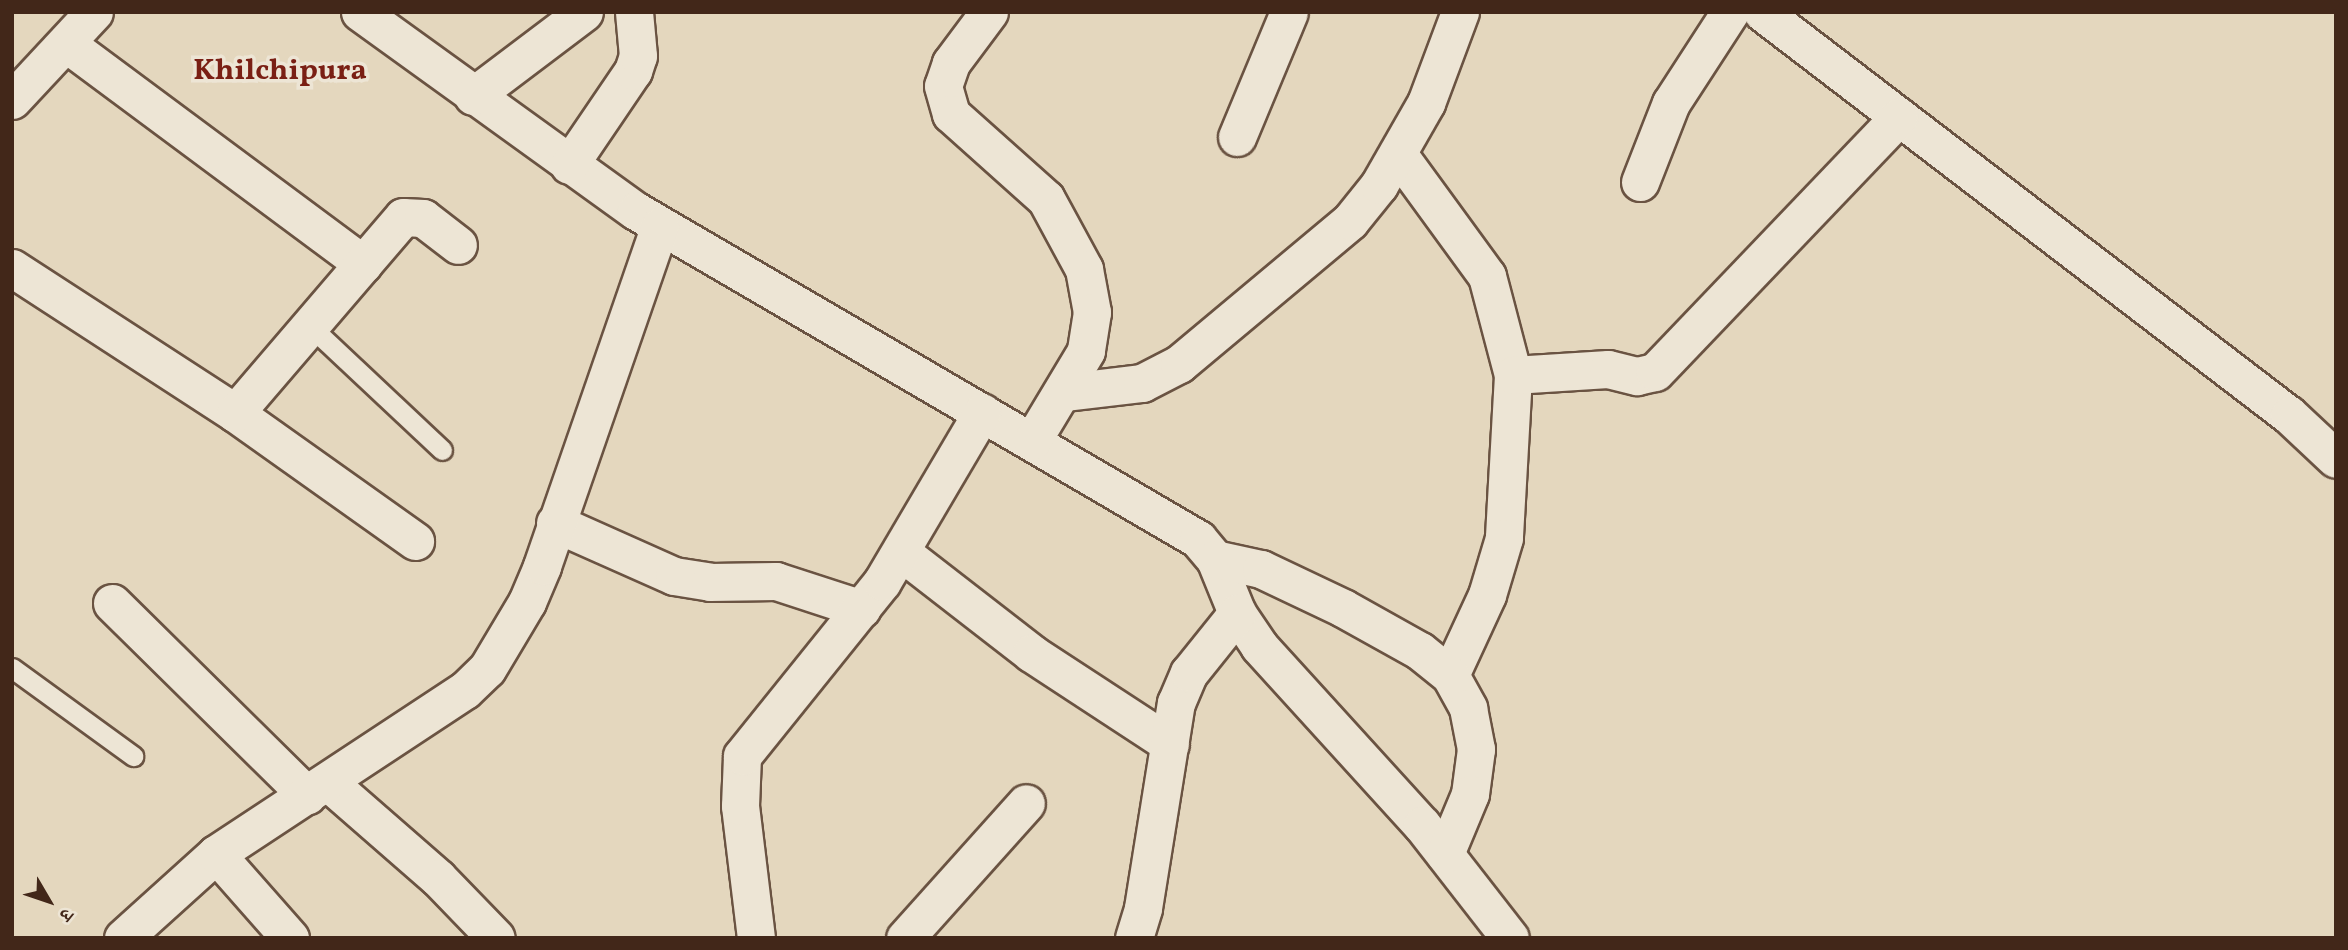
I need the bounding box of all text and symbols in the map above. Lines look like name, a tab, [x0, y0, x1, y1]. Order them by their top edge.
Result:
district label: Khilchipura	[193, 53, 367, 89]
north arrow	[14, 866, 84, 936]
text: उ	[52, 902, 78, 926]

